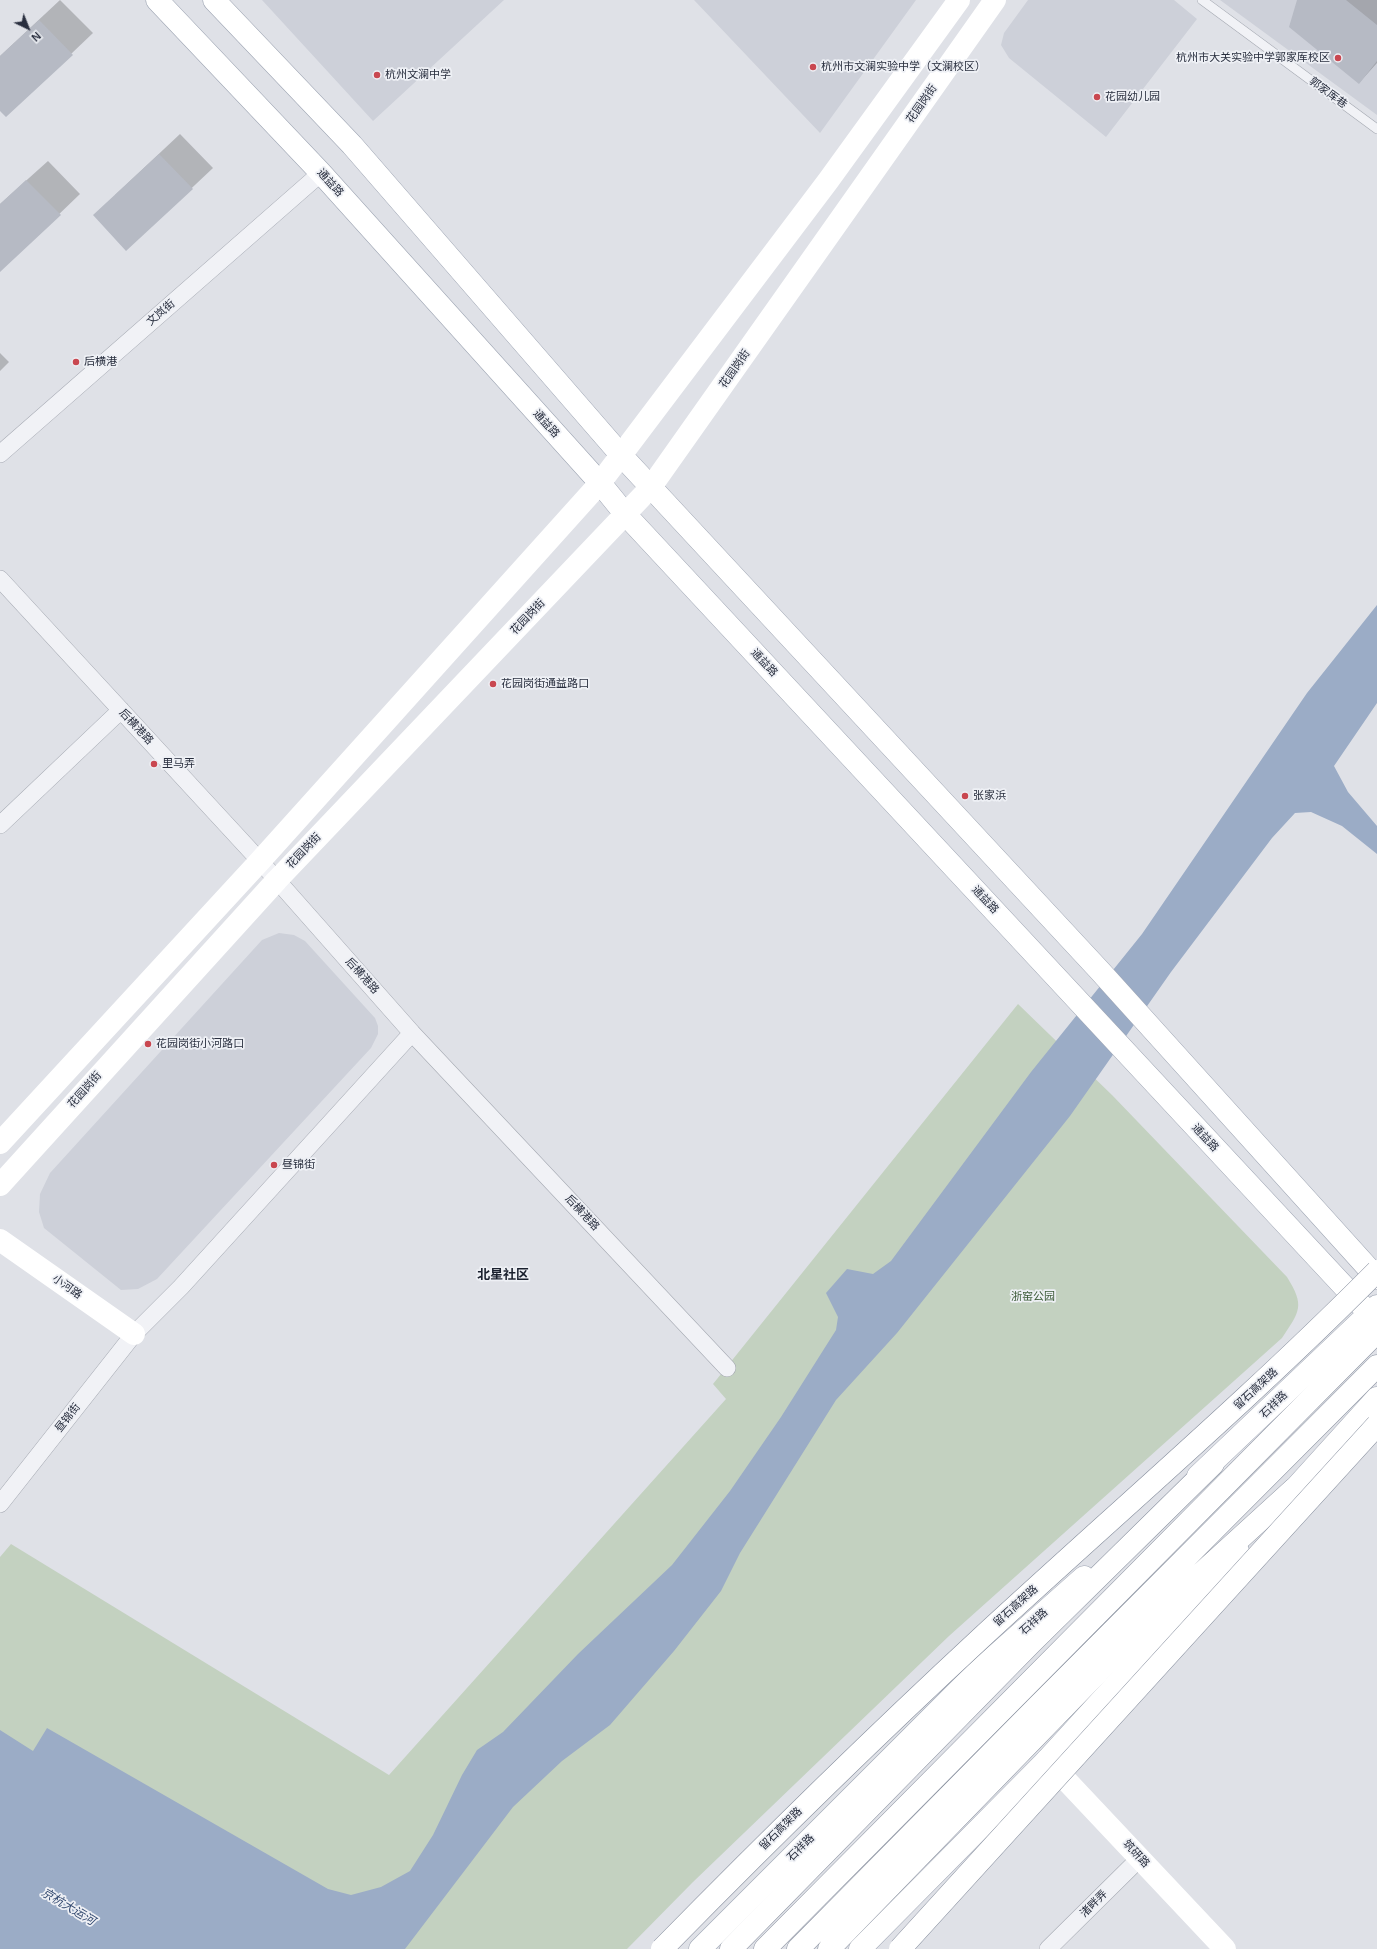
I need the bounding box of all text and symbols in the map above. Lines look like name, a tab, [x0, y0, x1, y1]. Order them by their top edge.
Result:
north arrow	[8, 8, 48, 48]
text: N	[29, 30, 43, 44]
place label: 杭州市大关实验中学郭家厍校区	[1176, 51, 1330, 65]
marker: 杭州市大关实验中学郭家厍校区	[1333, 53, 1343, 63]
place label: 杭州市文澜实验中学（文澜校区）	[821, 60, 986, 74]
marker: 杭州市文澜实验中学（文澜校区）	[808, 62, 818, 72]
place label: 杭州文澜中学	[385, 68, 451, 82]
marker: 杭州文澜中学	[372, 70, 382, 80]
street label: 郭家厍巷	[1306, 75, 1350, 111]
street label: 花园岗街	[904, 82, 940, 126]
place label: 花园幼儿园	[1105, 90, 1160, 104]
marker: 花园幼儿园	[1092, 92, 1102, 102]
street label: 通益路	[314, 166, 346, 200]
street label: 文岚街	[144, 297, 178, 329]
street label: 花园岗街	[717, 347, 753, 391]
place label: 后横港	[84, 355, 117, 369]
marker: 后横港	[71, 357, 81, 367]
street label: 通益路	[530, 407, 562, 441]
street label: 花园岗街	[508, 597, 548, 637]
street label: 通益路	[748, 646, 780, 680]
place label: 花园岗街通益路口	[501, 677, 589, 691]
marker: 花园岗街通益路口	[488, 679, 498, 689]
street label: 后横港路	[116, 706, 156, 748]
place label: 里马弄	[162, 757, 195, 771]
marker: 里马弄	[149, 759, 159, 769]
place label: 张家浜	[973, 789, 1006, 803]
marker: 张家浜	[960, 791, 970, 801]
street label: 花园岗街	[284, 831, 324, 871]
street label: 通益路	[969, 883, 1001, 917]
street label: 后横港路	[342, 955, 382, 997]
place label: 花园岗街小河路口	[156, 1037, 244, 1051]
marker: 花园岗街小河路口	[143, 1039, 153, 1049]
street label: 花园岗街	[65, 1069, 105, 1111]
street label: 通益路	[1189, 1121, 1221, 1155]
place label: 昼锦街	[282, 1158, 315, 1172]
marker: 昼锦街	[269, 1160, 279, 1170]
street label: 后横港路	[562, 1192, 602, 1234]
district label: 北星社区	[477, 1267, 529, 1283]
street label: 小河路	[50, 1272, 84, 1302]
park label: 浙窑公园	[1011, 1290, 1055, 1304]
street label: 留石高架路	[1231, 1365, 1281, 1413]
street label: 石祥路	[1258, 1389, 1290, 1421]
street label: 昼锦街	[53, 1401, 83, 1435]
street label: 留石高架路	[991, 1583, 1041, 1629]
street label: 石祥路	[1017, 1606, 1051, 1638]
street label: 留石高架路	[757, 1805, 805, 1853]
street label: 石祥路	[785, 1832, 817, 1864]
street label: 筑研路	[1120, 1837, 1152, 1871]
water label: 京杭大运河	[39, 1885, 97, 1929]
street label: 渚畔弄	[1078, 1888, 1110, 1920]

